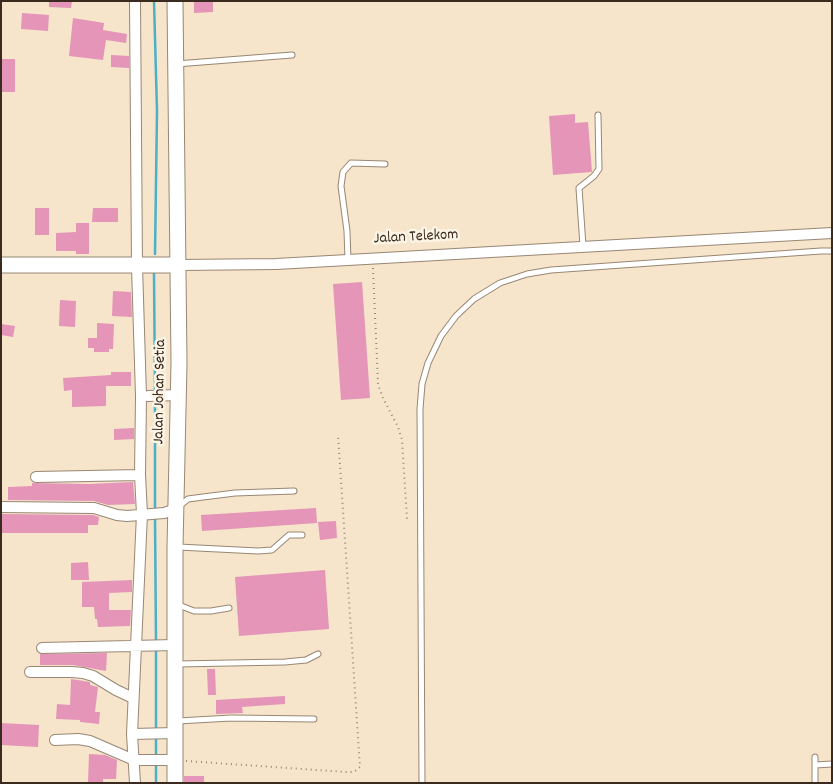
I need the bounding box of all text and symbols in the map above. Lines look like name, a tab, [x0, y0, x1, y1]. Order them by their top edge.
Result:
street label: Jalan Telekom	[373, 226, 459, 250]
street label: Jalan Johan Setia	[150, 339, 172, 445]

